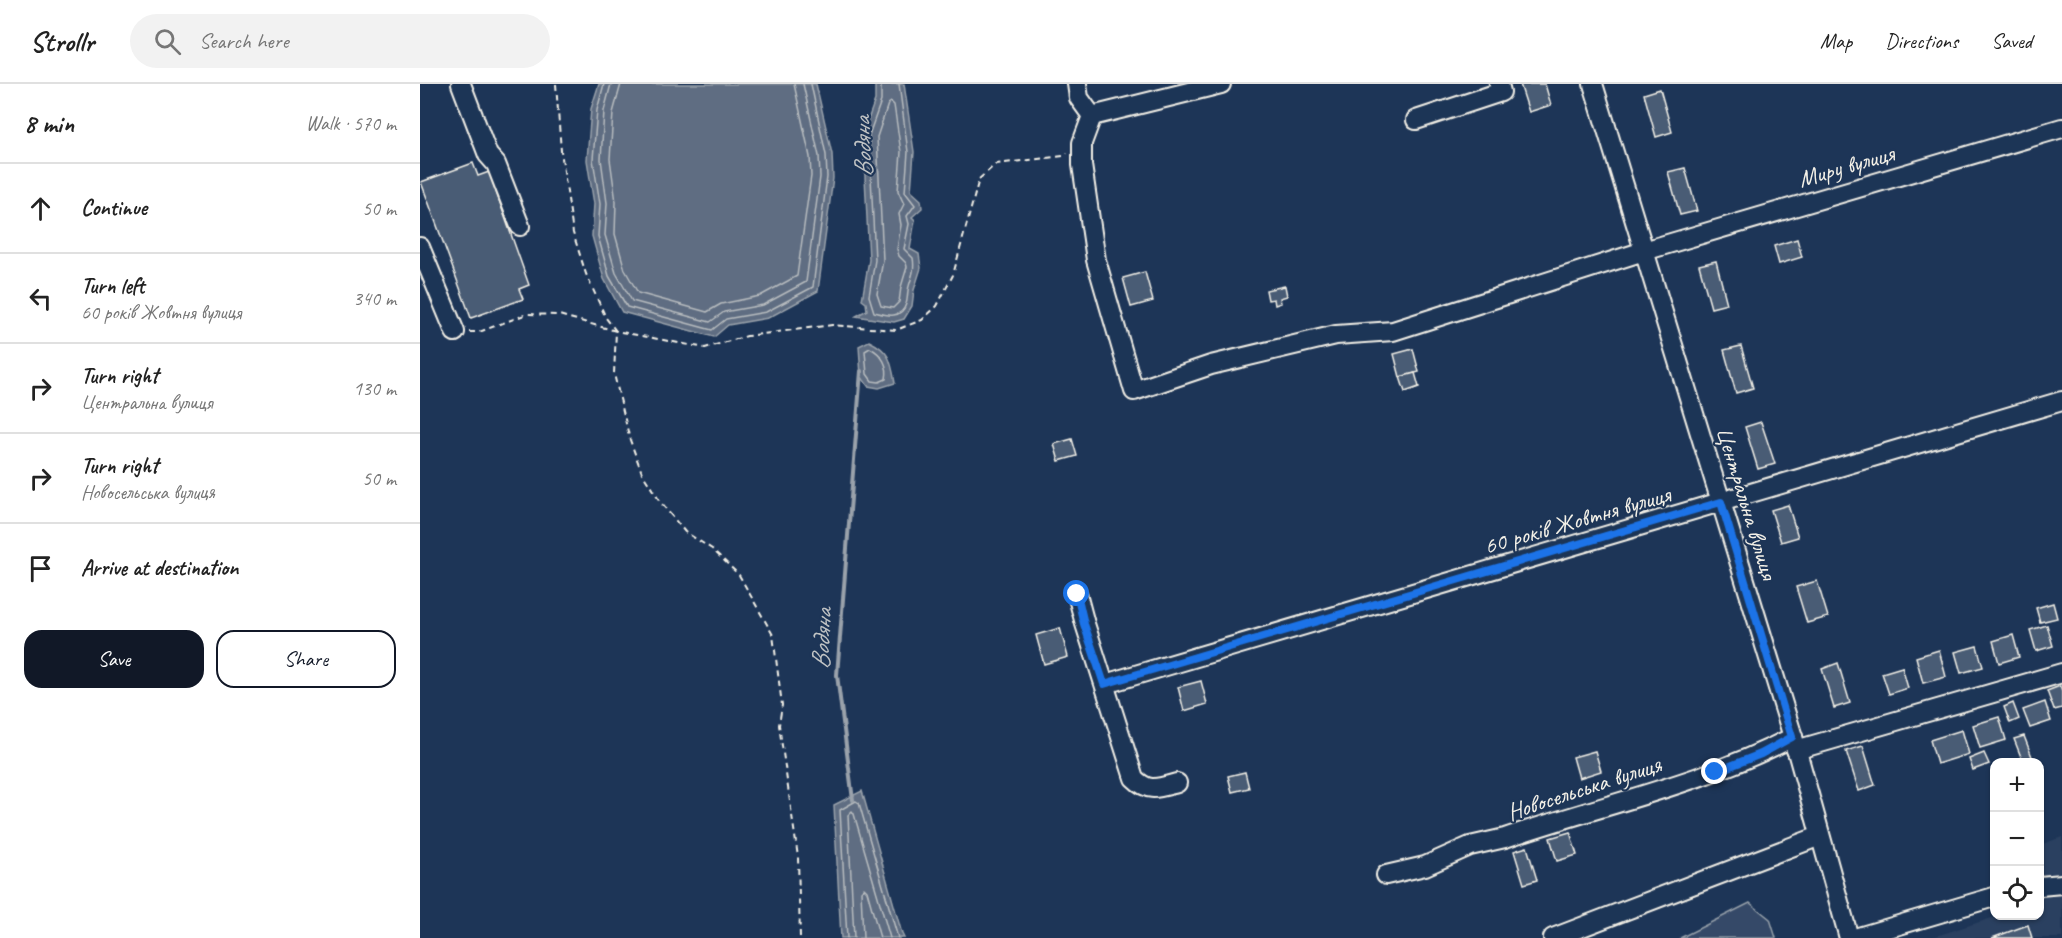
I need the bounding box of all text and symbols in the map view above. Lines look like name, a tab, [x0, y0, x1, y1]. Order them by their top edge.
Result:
search box	[130, 14, 550, 68]
text: Strollr	[30, 24, 94, 59]
icon: search	[151, 25, 184, 58]
text: Search here	[199, 27, 289, 55]
text: Map	[1820, 28, 1852, 54]
text: Directions	[1885, 28, 1958, 54]
text: Saved	[1991, 28, 2032, 54]
text: 8 min	[24, 107, 74, 140]
text: Walk · 570 m	[306, 111, 396, 136]
water label: Водяна	[845, 113, 880, 178]
street label: Миру вулиця	[1795, 138, 1899, 194]
icon: ahead	[24, 192, 57, 225]
text: Continue	[81, 194, 147, 222]
text: 50 m	[362, 196, 396, 221]
text: Turn left	[81, 272, 145, 300]
icon: left	[24, 282, 57, 315]
text: 340 m	[353, 286, 396, 311]
text: 60 років Жовтня вулиця	[81, 300, 241, 325]
text: Turn right	[81, 362, 158, 390]
icon: right	[24, 372, 57, 405]
text: 130 m	[353, 376, 396, 401]
text: Центральна вулиця	[81, 390, 213, 415]
street label: Центральна вулиця	[1710, 423, 1785, 585]
text: Turn right	[81, 452, 158, 480]
icon: right	[24, 462, 57, 495]
text: 50 m	[362, 466, 396, 491]
street label: 60 років Жовтня вулиця	[1480, 479, 1675, 561]
text: Новосельська вулиця	[81, 480, 215, 505]
icon: arrive	[24, 552, 57, 585]
text: Arrive at destination	[81, 554, 238, 582]
route start	[1063, 580, 1089, 606]
water label: Водяна	[803, 604, 840, 670]
button: Save	[24, 630, 204, 688]
button: Share	[216, 630, 396, 688]
street label: Новосельська вулиця	[1503, 749, 1666, 827]
route end	[1701, 758, 1727, 784]
map controls	[1990, 758, 2044, 920]
button: +	[1990, 758, 2044, 812]
button: −	[1990, 812, 2044, 866]
button: locate	[1990, 866, 2044, 920]

